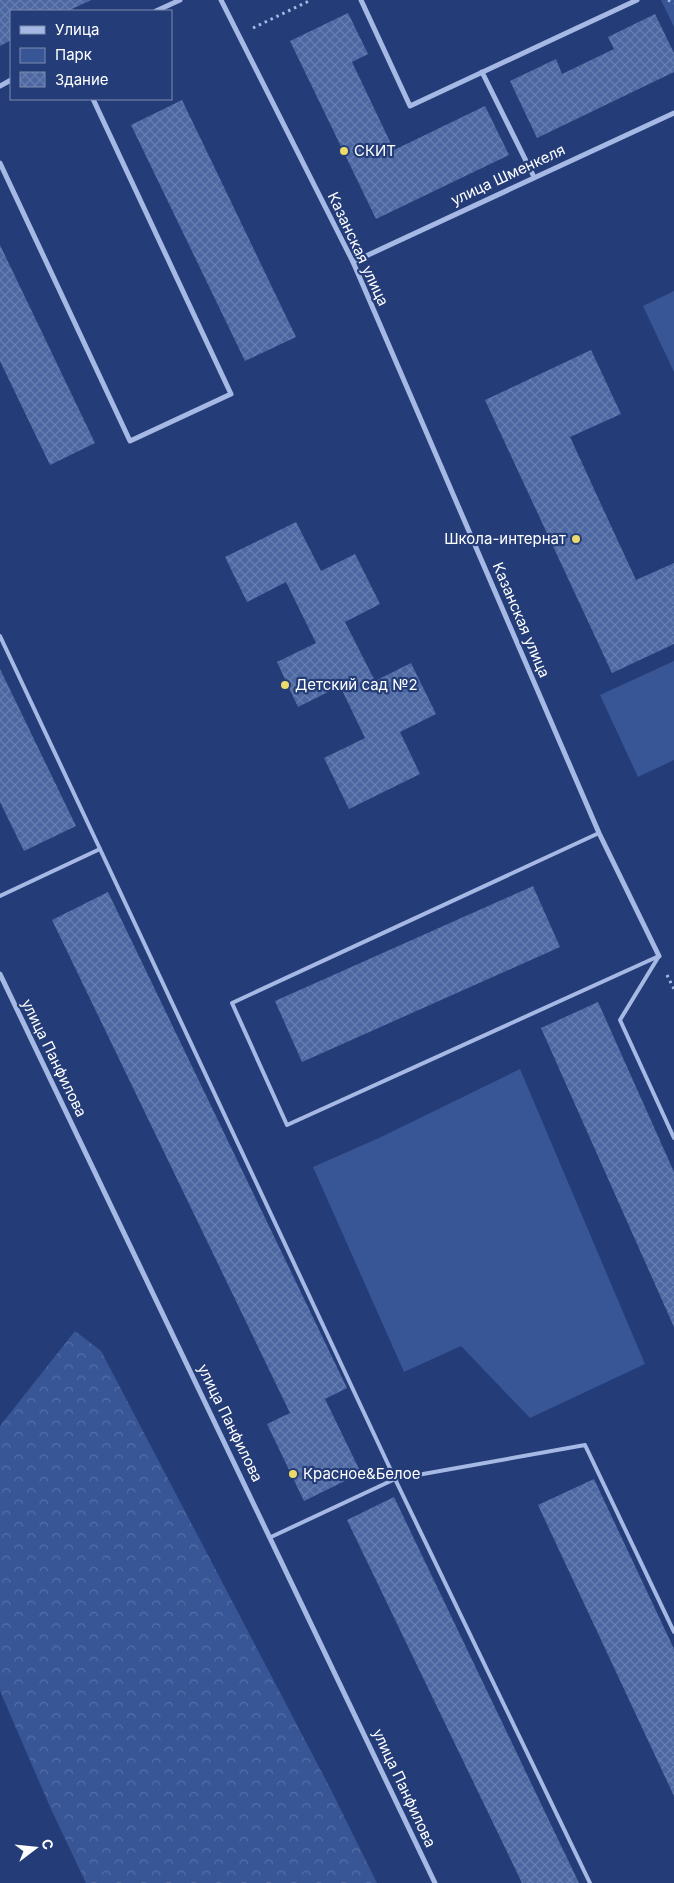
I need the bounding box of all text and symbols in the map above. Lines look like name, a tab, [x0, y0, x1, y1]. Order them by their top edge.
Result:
legend	[10, 10, 172, 100]
text: Улица	[55, 20, 99, 39]
text: Парк	[55, 45, 92, 64]
text: Здание	[55, 70, 109, 89]
street label: улица Шменкеля	[448, 140, 568, 209]
place label: СКИТ	[354, 141, 396, 160]
marker: СКИТ	[338, 145, 350, 157]
street label: Казанская улица	[324, 189, 393, 309]
place label: Школа-интернат	[444, 529, 566, 548]
marker: Школа-интернат	[570, 533, 582, 545]
street label: Казанская улица	[489, 559, 554, 680]
place label: Детский сад №2	[295, 675, 418, 694]
marker: Детский сад №2	[279, 679, 291, 691]
street label: улица Панфилова	[18, 996, 91, 1120]
street label: улица Панфилова	[194, 1361, 267, 1485]
place label: Красное&Белое	[303, 1464, 420, 1483]
marker: Красное&Белое	[287, 1468, 299, 1480]
street label: улица Панфилова	[369, 1725, 440, 1850]
north arrow	[10, 1823, 60, 1873]
text: С	[38, 1837, 58, 1852]

